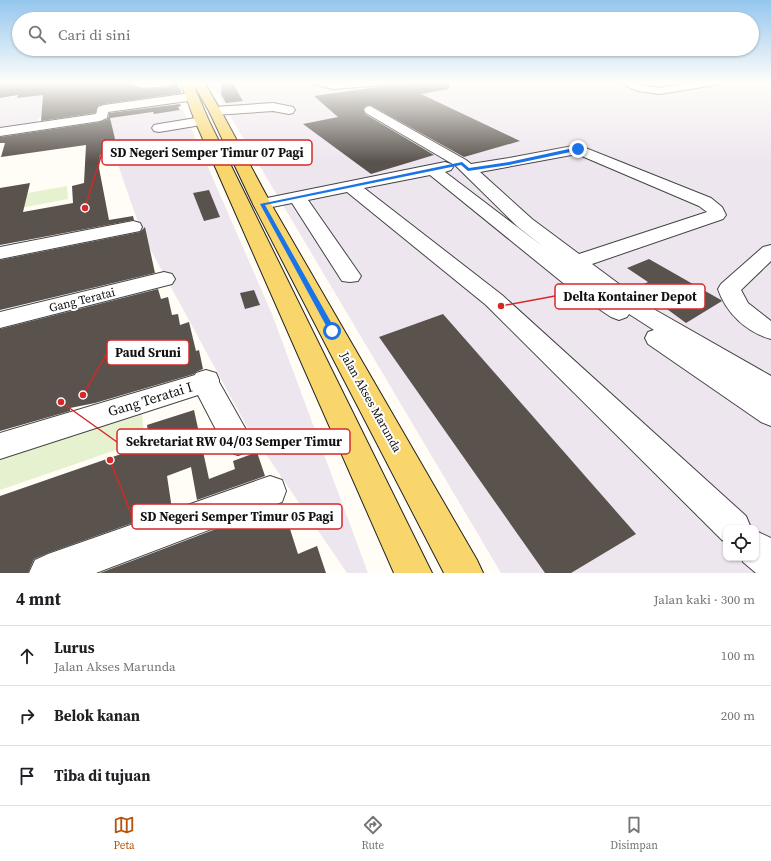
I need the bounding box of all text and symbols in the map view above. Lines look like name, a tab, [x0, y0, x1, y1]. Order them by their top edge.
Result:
search box	[12, 12, 759, 56]
icon: search	[26, 23, 48, 45]
text: Cari di sini	[58, 24, 130, 45]
callout: SD Negeri Semper Timur 07 Pagi	[102, 140, 312, 165]
route end	[569, 140, 587, 158]
text: SD Negeri Semper Timur 07 Pagi	[110, 144, 304, 161]
street label: Gang Teratai	[47, 284, 117, 316]
callout: Delta Kontainer Depot	[555, 284, 705, 309]
text: Delta Kontainer Depot	[563, 288, 697, 305]
route start	[323, 322, 341, 340]
callout: Paud Sruni	[107, 340, 189, 365]
text: Paud Sruni	[115, 344, 181, 361]
street label: Jalan Akses Marunda	[336, 348, 406, 456]
street label: Gang Teratai I	[105, 377, 195, 421]
callout: Sekretariat RW 04/03 Semper Timur	[117, 429, 350, 454]
text: Sekretariat RW 04/03 Semper Timur	[126, 433, 343, 450]
callout: SD Negeri Semper Timur 05 Pagi	[132, 504, 342, 529]
text: SD Negeri Semper Timur 05 Pagi	[140, 508, 334, 525]
map controls	[723, 525, 759, 561]
button: locate	[723, 525, 759, 561]
text: 4 mnt	[16, 587, 61, 611]
text: Jalan kaki · 300 m	[654, 591, 755, 608]
text: Lurus	[54, 637, 95, 658]
icon: ahead	[16, 645, 38, 667]
text: 100 m	[721, 647, 755, 664]
text: Jalan Akses Marunda	[54, 658, 176, 675]
icon: right	[16, 705, 38, 727]
text: Belok kanan	[54, 705, 140, 726]
text: 200 m	[721, 707, 755, 724]
icon: arrive	[16, 765, 38, 787]
text: Tiba di tujuan	[54, 765, 150, 786]
tab: Peta	[113, 814, 135, 853]
tab: Rute	[361, 814, 384, 853]
tab: Disimpan	[610, 814, 658, 853]

